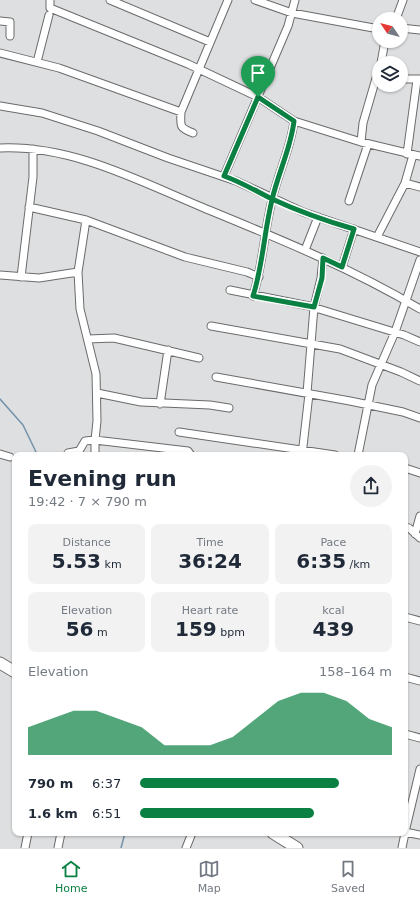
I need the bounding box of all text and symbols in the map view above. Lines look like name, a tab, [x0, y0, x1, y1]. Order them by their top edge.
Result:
north arrow	[372, 12, 408, 48]
map controls	[372, 12, 408, 92]
pin	[241, 56, 275, 97]
button: layers	[372, 56, 408, 92]
icon: arrive	[247, 62, 269, 84]
button: share	[350, 465, 392, 507]
text: Evening run	[28, 466, 177, 491]
text: 19:42 · 7 × 790 m	[28, 494, 147, 509]
text: Distance	[63, 536, 111, 549]
text: Time	[197, 536, 223, 549]
text: Pace	[320, 536, 346, 549]
text: 5.53	[52, 549, 101, 573]
text: 36:24	[178, 549, 242, 573]
text: 6:35	[296, 549, 346, 573]
text: km	[101, 558, 122, 571]
text: /km	[346, 558, 370, 571]
text: Elevation	[61, 604, 112, 617]
text: Heart rate	[182, 604, 238, 617]
text: kcal	[322, 604, 344, 617]
text: 56	[66, 617, 93, 641]
text: 159	[175, 617, 217, 641]
text: 439	[312, 617, 354, 641]
text: m	[93, 626, 108, 639]
text: bpm	[217, 626, 245, 639]
text: Elevation	[28, 664, 88, 679]
text: 158–164 m	[319, 664, 392, 679]
text: 790 m	[28, 776, 73, 791]
text: 6:37	[92, 776, 121, 791]
text: 1.6 km	[28, 806, 78, 821]
text: 6:51	[92, 806, 121, 821]
tab: Home	[55, 858, 88, 895]
tab: Map	[198, 858, 221, 895]
tab: Saved	[331, 858, 365, 895]

